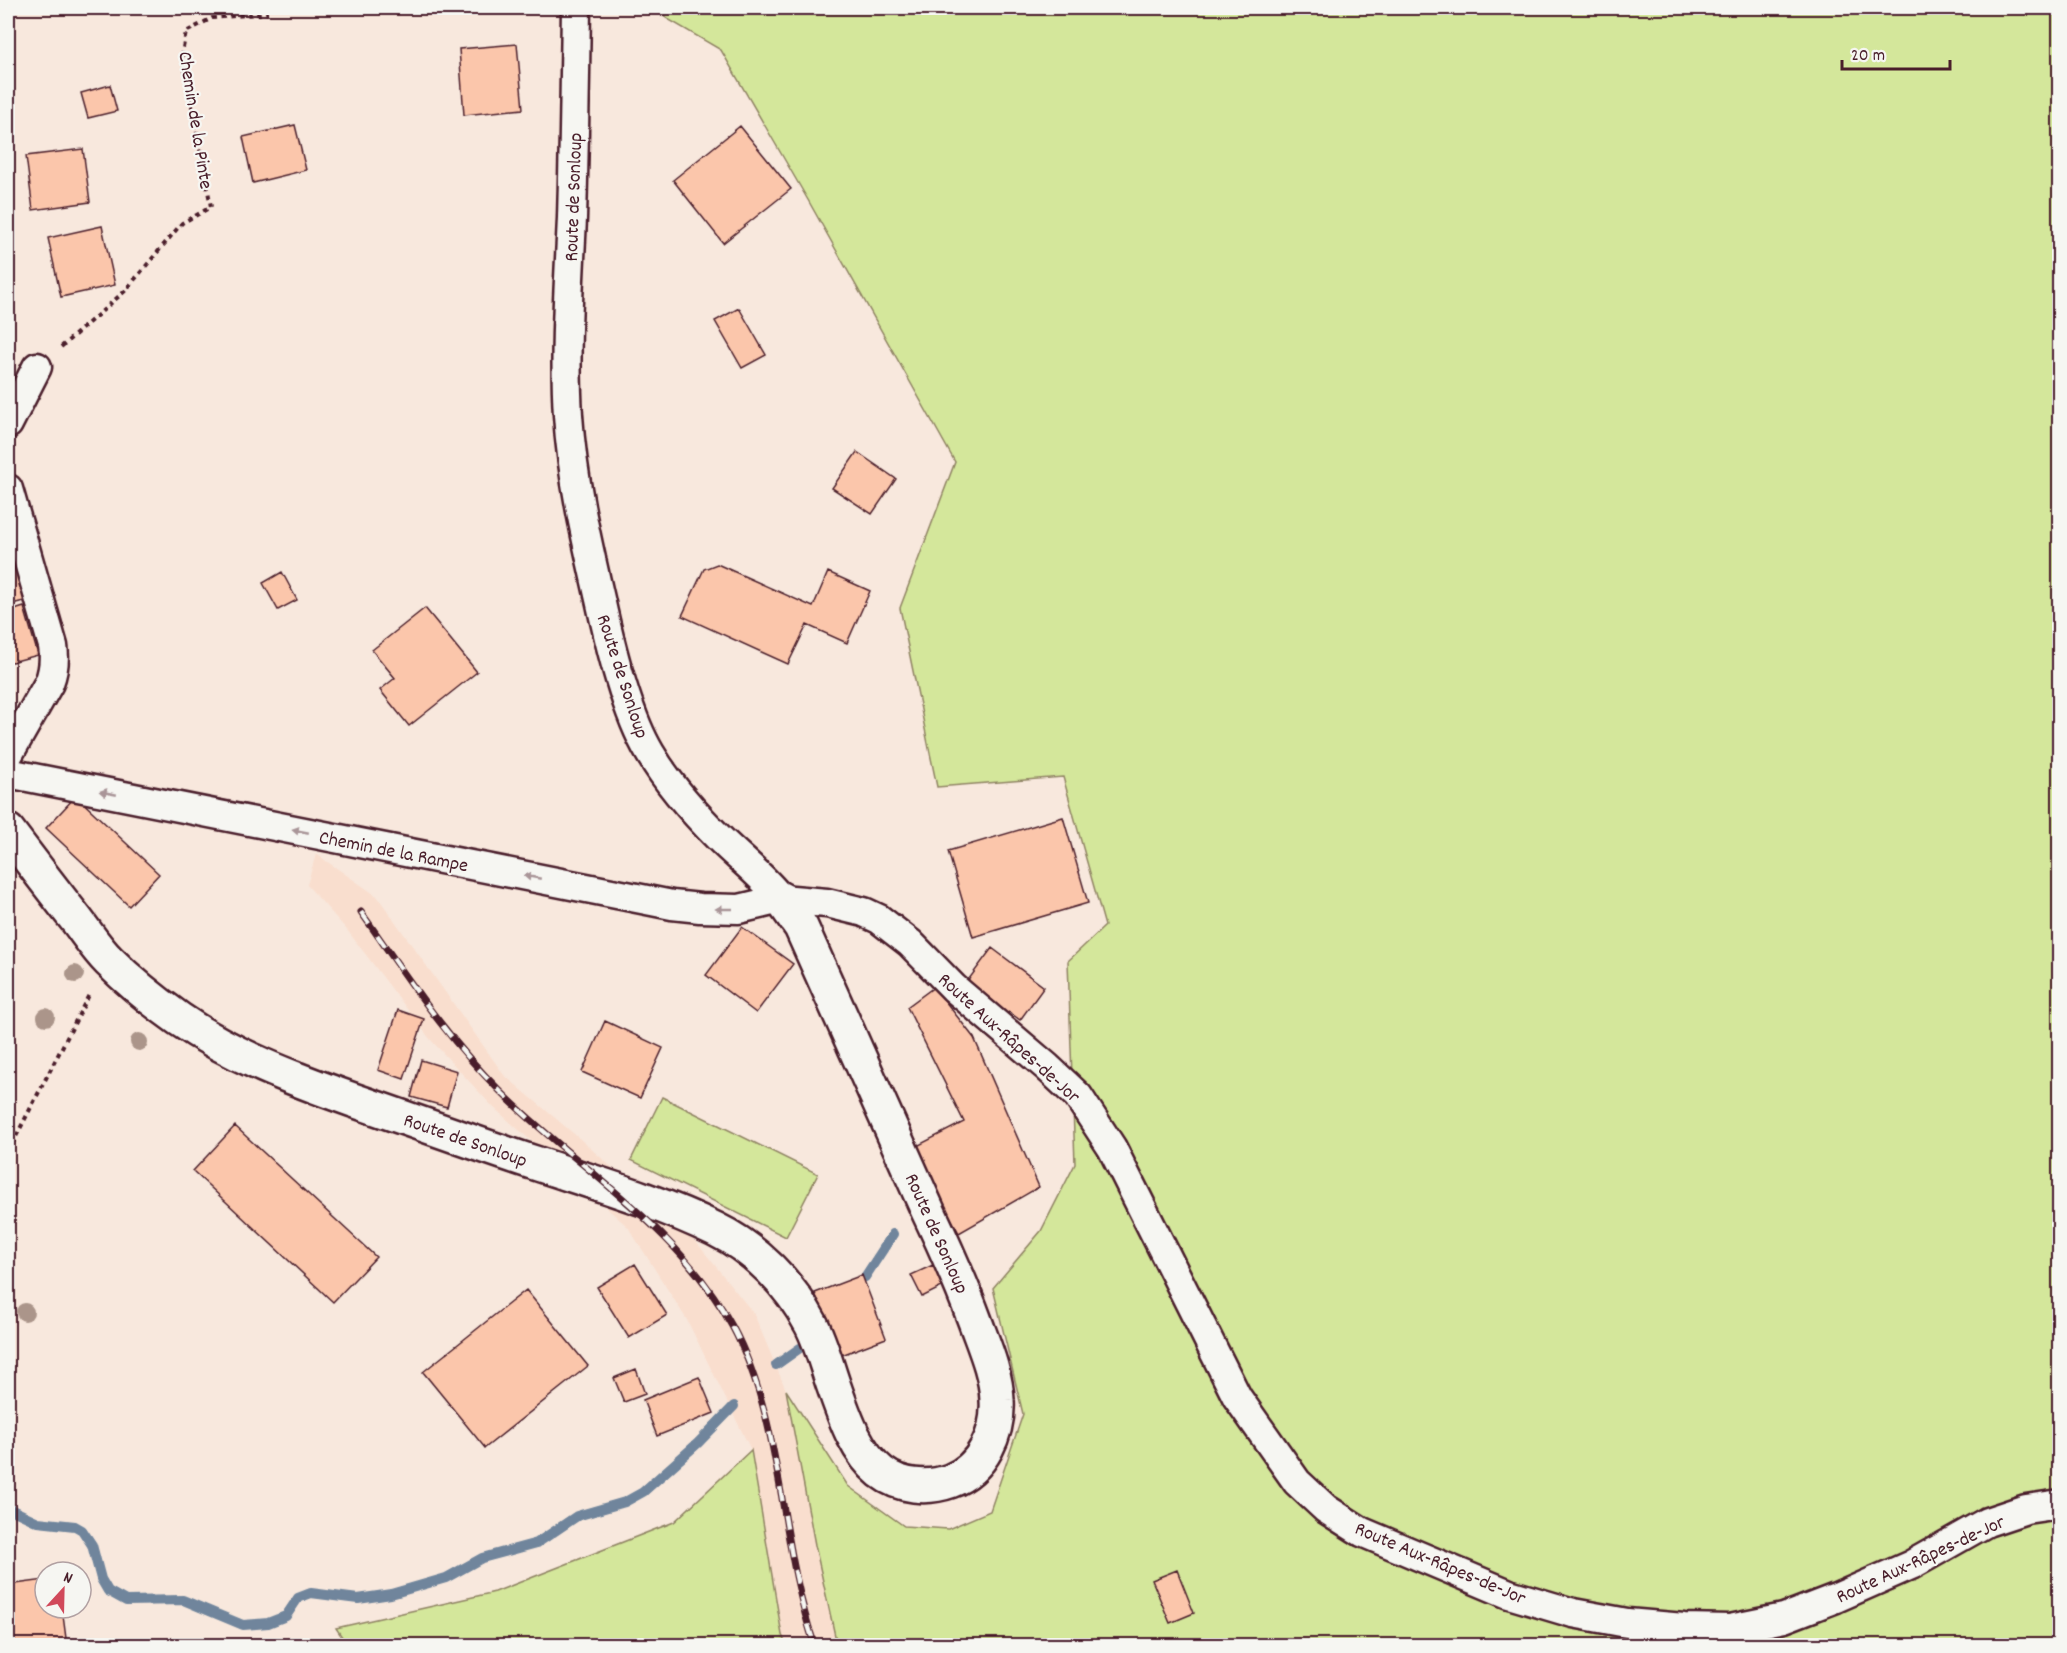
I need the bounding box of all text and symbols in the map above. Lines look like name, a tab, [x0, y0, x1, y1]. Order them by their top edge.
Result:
scale bar	[1842, 33, 1950, 71]
text: 20 m	[1851, 44, 1885, 69]
street label: Chemin de la Pinte	[169, 50, 219, 191]
street label: Route de Sonloup	[559, 132, 591, 262]
street label: Route de Sonloup	[588, 611, 654, 743]
one-way arrow	[99, 788, 118, 797]
street label: Chemin de la Rampe	[316, 825, 471, 881]
one-way arrow	[290, 826, 309, 835]
one-way arrow	[522, 872, 541, 881]
one-way arrow	[715, 904, 734, 914]
street label: Route Aux-Râpes-de-Jor	[930, 967, 1086, 1111]
street label: Route de Sonloup	[399, 1108, 531, 1176]
street label: Route de Sonloup	[896, 1169, 974, 1299]
street label: Route Aux-Râpes-de-Jor	[1832, 1509, 2011, 1612]
street label: Route Aux-Râpes-de-Jor	[1350, 1516, 1530, 1614]
north arrow	[33, 1560, 93, 1620]
text: N	[60, 1566, 76, 1591]

